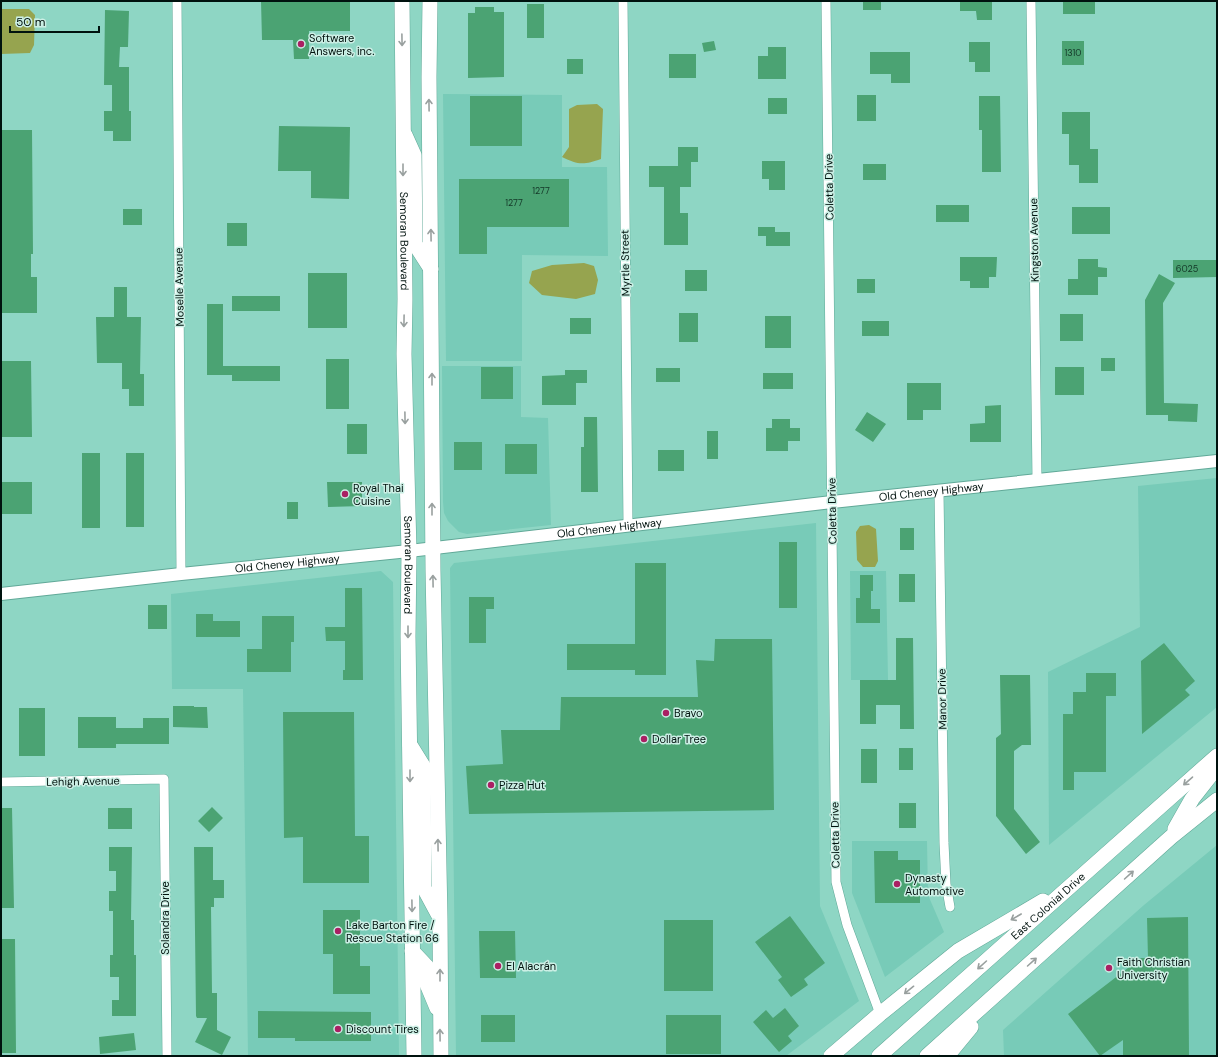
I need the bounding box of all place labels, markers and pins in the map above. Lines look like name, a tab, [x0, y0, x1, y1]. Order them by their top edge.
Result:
place label: Software Answers, inc.	[309, 31, 374, 58]
marker: Software Answers, inc.	[296, 39, 306, 49]
place label: Royal Thai Cuisine	[353, 481, 404, 508]
marker: Royal Thai Cuisine	[340, 489, 350, 499]
place label: Bravo	[674, 706, 703, 720]
marker: Bravo	[661, 708, 671, 718]
place label: Dollar Tree	[652, 732, 706, 746]
marker: Dollar Tree	[639, 734, 649, 744]
place label: Pizza Hut	[499, 778, 545, 792]
marker: Pizza Hut	[486, 780, 496, 790]
place label: Dynasty Automotive	[905, 871, 964, 898]
marker: Dynasty Automotive	[892, 879, 902, 889]
place label: Lake Barton Fire / Rescue Station 66	[346, 918, 439, 945]
marker: Lake Barton Fire / Rescue Station 66	[333, 926, 343, 936]
place label: Faith Christian University	[1117, 955, 1190, 982]
place label: El Alacrán	[506, 959, 556, 973]
marker: El Alacrán	[493, 961, 503, 971]
marker: Faith Christian University	[1104, 963, 1114, 973]
place label: Discount Tires	[346, 1022, 419, 1036]
marker: Discount Tires	[333, 1024, 343, 1034]

